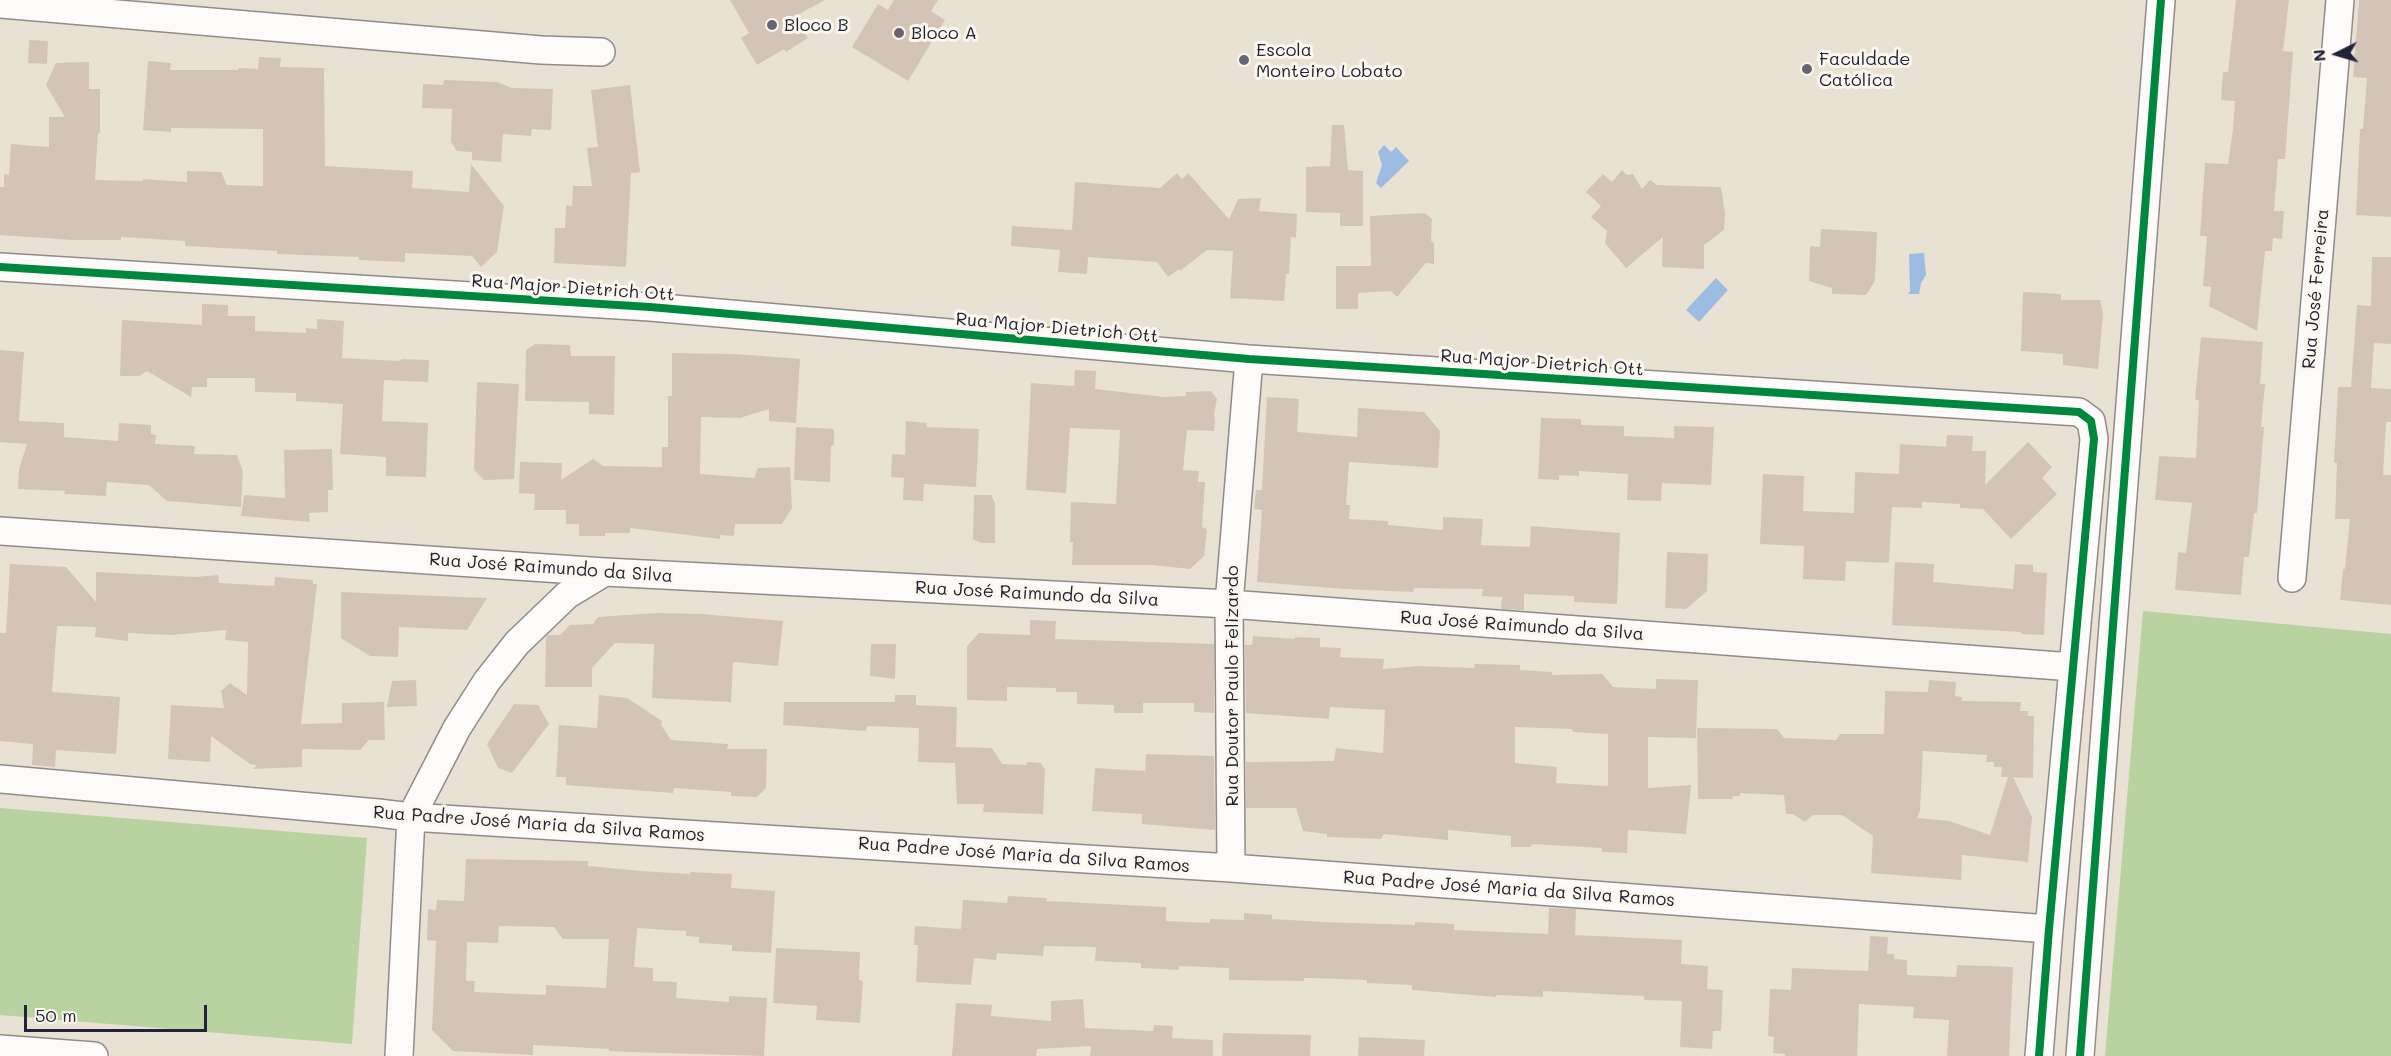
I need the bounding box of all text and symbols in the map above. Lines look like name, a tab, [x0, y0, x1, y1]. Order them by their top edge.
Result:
place label: Bloco B	[784, 14, 849, 36]
marker: Bloco B	[765, 18, 779, 32]
place label: Bloco A	[911, 22, 977, 44]
north arrow	[2307, 24, 2367, 84]
marker: Bloco A	[892, 26, 906, 40]
place label: Escola Monteiro Lobato	[1256, 39, 1402, 82]
place label: Faculdade Católica	[1819, 48, 1910, 90]
text: N	[2308, 49, 2330, 63]
marker: Escola Monteiro Lobato	[1237, 53, 1251, 67]
marker: Faculdade Católica	[1800, 62, 1814, 76]
street label: Rua José Ferreira	[2298, 208, 2334, 370]
street label: Rua Major Dietrich Ott	[471, 270, 675, 306]
street label: Rua Major Dietrich Ott	[955, 308, 1159, 348]
street label: Rua Major Dietrich Ott	[1440, 345, 1644, 381]
street label: Rua José Raimundo da Silva	[428, 549, 674, 587]
street label: Rua Doutor Paulo Felizardo	[1221, 565, 1243, 807]
street label: Rua José Raimundo da Silva	[915, 577, 1159, 611]
street label: Rua José Raimundo da Silva	[1399, 607, 1645, 645]
street label: Rua Padre José Maria da Silva Ramos	[372, 802, 706, 846]
street label: Rua Padre José Maria da Silva Ramos	[857, 833, 1191, 877]
street label: Rua Padre José Maria da Silva Ramos	[1342, 867, 1676, 911]
scale bar	[27, 993, 210, 1031]
text: 50 m	[35, 1003, 77, 1027]

